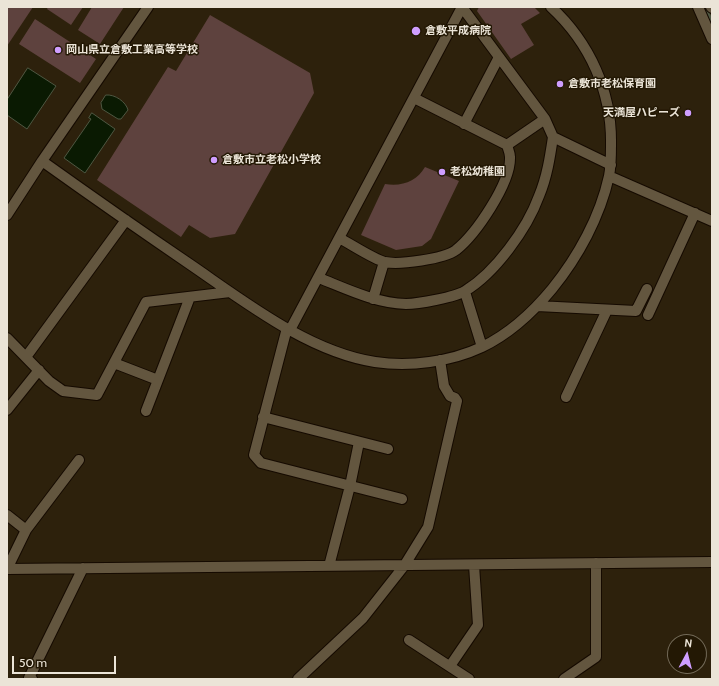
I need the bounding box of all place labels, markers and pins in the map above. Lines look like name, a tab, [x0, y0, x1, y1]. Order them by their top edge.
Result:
place label: 倉敷平成病院	[425, 24, 491, 38]
marker: 倉敷平成病院	[410, 25, 422, 37]
place label: 岡山県立倉敷工業高等学校	[66, 43, 198, 57]
marker: 岡山県立倉敷工業高等学校	[53, 45, 63, 55]
place label: 倉敷市老松保育園	[568, 77, 656, 91]
marker: 倉敷市老松保育園	[555, 79, 565, 89]
place label: 天満屋ハピーズ	[603, 106, 680, 120]
marker: 天満屋ハピーズ	[683, 108, 693, 118]
place label: 倉敷市立老松小学校	[222, 153, 321, 167]
marker: 倉敷市立老松小学校	[209, 155, 219, 165]
place label: 老松幼稚園	[450, 165, 505, 179]
marker: 老松幼稚園	[437, 167, 447, 177]

